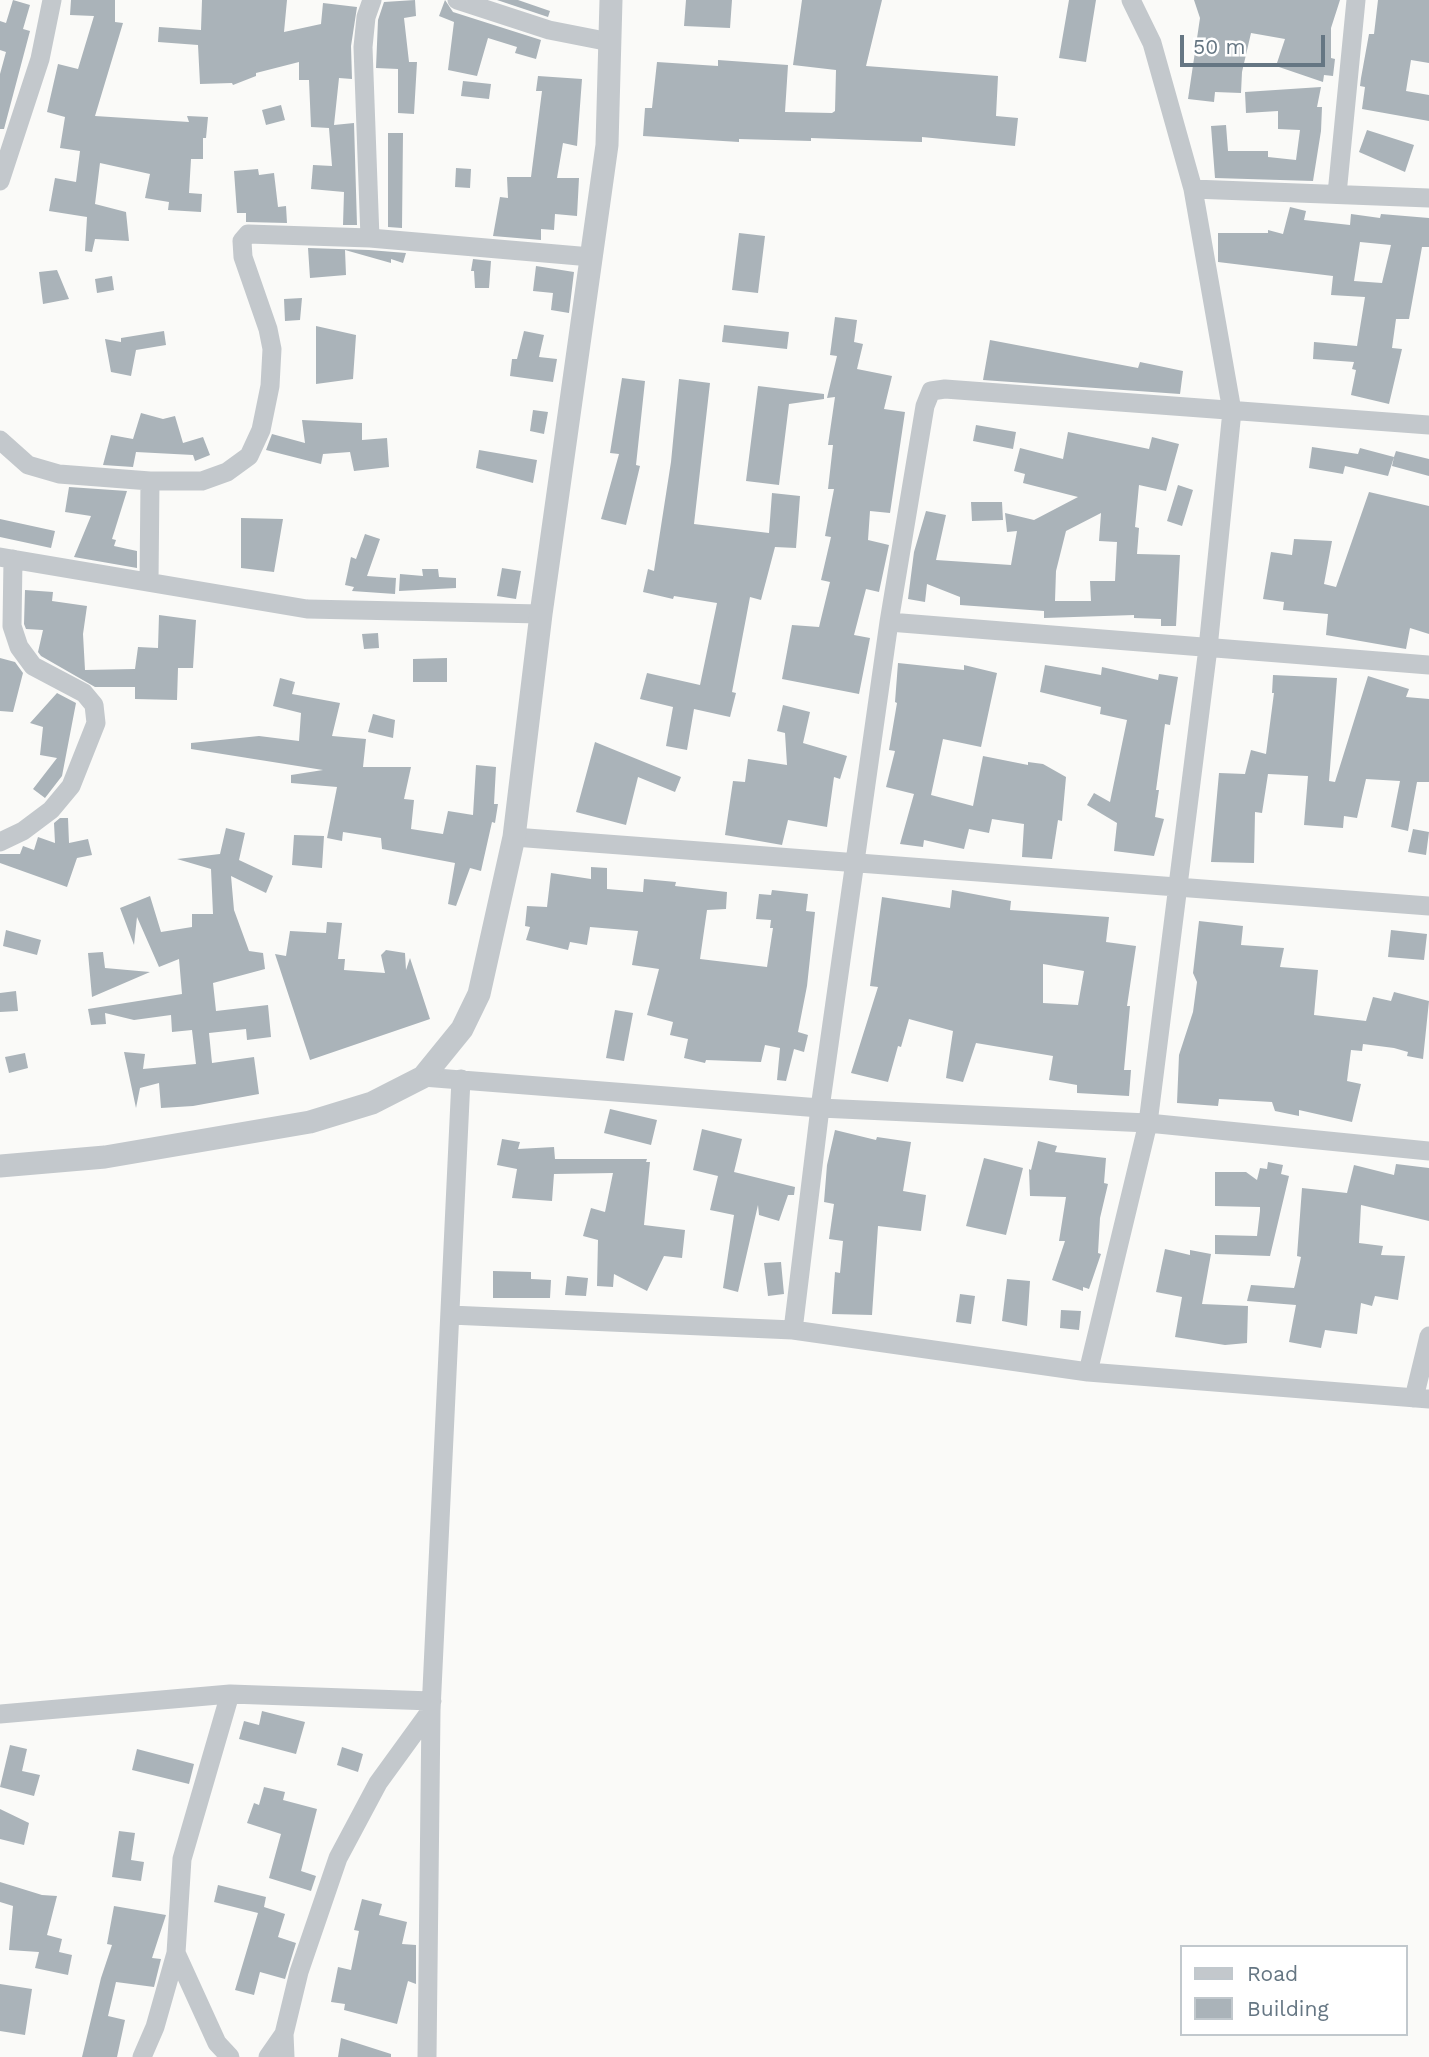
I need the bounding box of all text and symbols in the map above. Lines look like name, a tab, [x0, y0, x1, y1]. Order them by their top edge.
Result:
scale bar	[1184, 21, 1329, 65]
text: 50 m	[1193, 34, 1245, 59]
legend	[1180, 1945, 1408, 2036]
text: Road	[1247, 1961, 1298, 1986]
text: Building	[1247, 1996, 1329, 2021]

